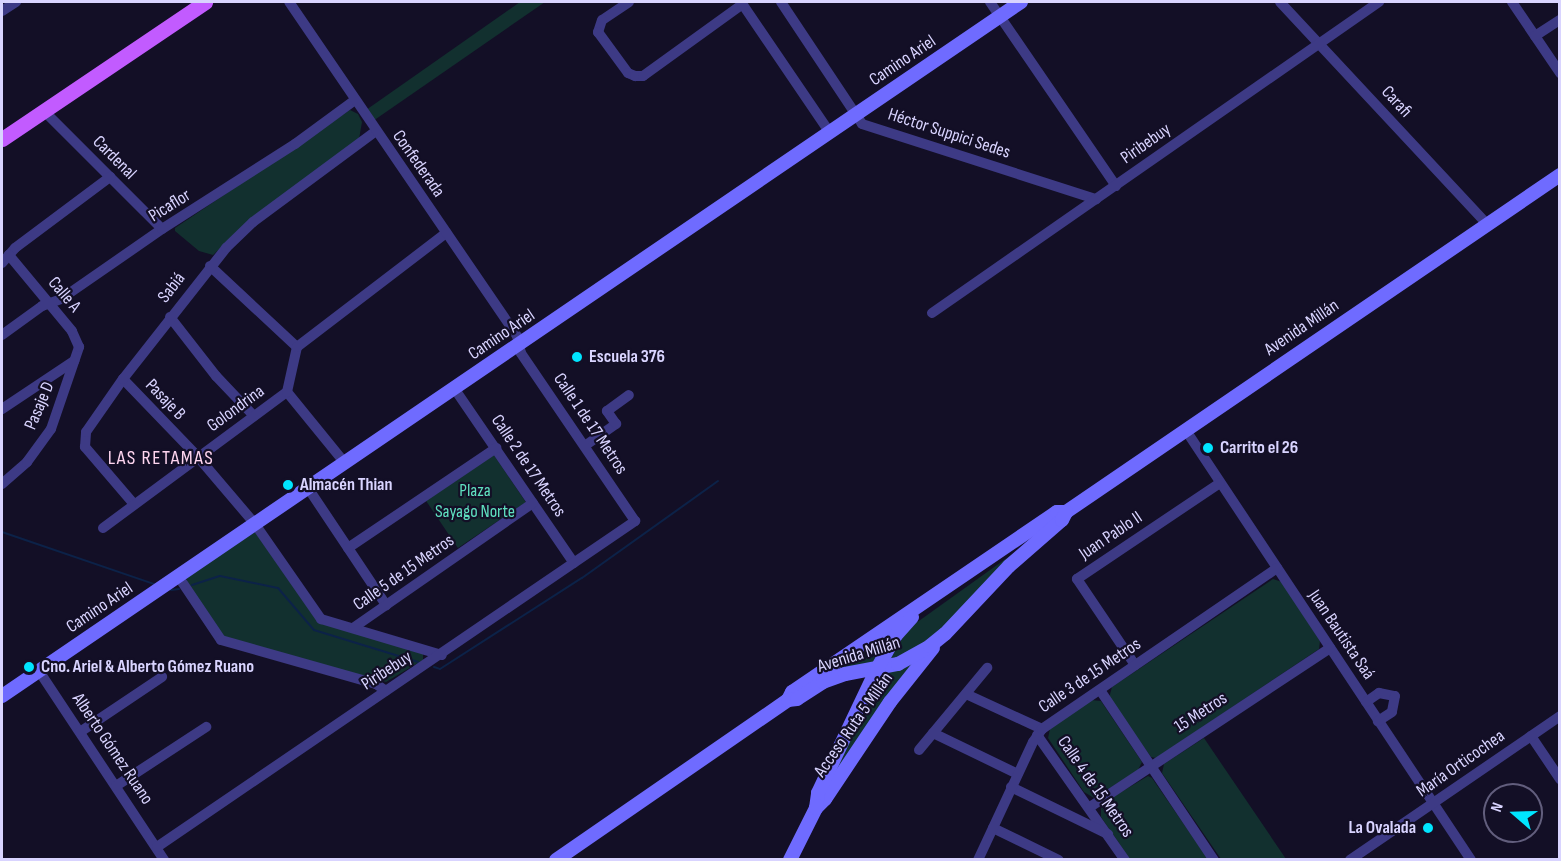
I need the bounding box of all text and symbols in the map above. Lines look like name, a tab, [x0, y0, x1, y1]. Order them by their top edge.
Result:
street label: Camino Ariel	[866, 31, 940, 91]
street label: Carafi	[1376, 82, 1416, 122]
street label: Héctor Suppici Sedes	[885, 104, 1013, 164]
street label: Piribebuy	[1117, 119, 1175, 169]
street label: Confederada	[387, 126, 449, 202]
street label: Cardenal	[88, 132, 140, 184]
street label: Picaflor	[145, 185, 195, 227]
street label: Sabiá	[154, 269, 190, 307]
street label: Calle A	[43, 273, 85, 317]
street label: Avenida Millán	[1261, 295, 1343, 361]
street label: Camino Ariel	[465, 305, 539, 365]
place label: Escuela 376	[589, 346, 665, 368]
marker: Escuela 376	[570, 350, 584, 364]
street label: Calle 1 de 17 Metros	[548, 369, 632, 479]
street label: Pasaje B	[140, 375, 190, 425]
street label: Pasaje D	[20, 379, 60, 433]
street label: Golondrina	[203, 381, 269, 437]
street label: Calle 2 de 17 Metros	[486, 411, 570, 521]
place label: Carrito el 26	[1220, 437, 1298, 459]
marker: Carrito el 26	[1201, 441, 1215, 455]
district label: LAS RETAMAS	[108, 446, 214, 470]
place label: Almacén Thian	[300, 474, 392, 496]
marker: Almacén Thian	[281, 478, 295, 492]
park label: Plaza Sayago Norte	[435, 481, 515, 524]
street label: Juan Pablo II	[1075, 507, 1147, 565]
street label: Calle 5 de 15 Metros	[349, 530, 459, 616]
street label: Camino Ariel	[63, 578, 137, 638]
street label: Juan Bautista Saá	[1303, 586, 1379, 684]
street label: Avenida Millán	[815, 632, 903, 678]
street label: Calle 3 de 15 Metros	[1035, 634, 1145, 718]
street label: Piribebuy	[358, 647, 416, 695]
place label: Cno. Ariel & Alberto Gómez Ruano	[41, 656, 254, 678]
marker: Cno. Ariel & Alberto Gómez Ruano	[22, 660, 36, 674]
street label: Acceso Ruta 5 Millán	[810, 669, 898, 781]
street label: 15 Metros	[1171, 688, 1231, 738]
street label: Alberto Gómez Ruano	[67, 689, 157, 809]
street label: María Orticochea	[1413, 726, 1509, 802]
street label: Calle 4 de 15 Metros	[1052, 732, 1138, 842]
north arrow	[1483, 783, 1543, 843]
text: N	[1487, 800, 1508, 815]
place label: La Ovalada	[1348, 817, 1416, 839]
marker: La Ovalada	[1421, 821, 1435, 835]

